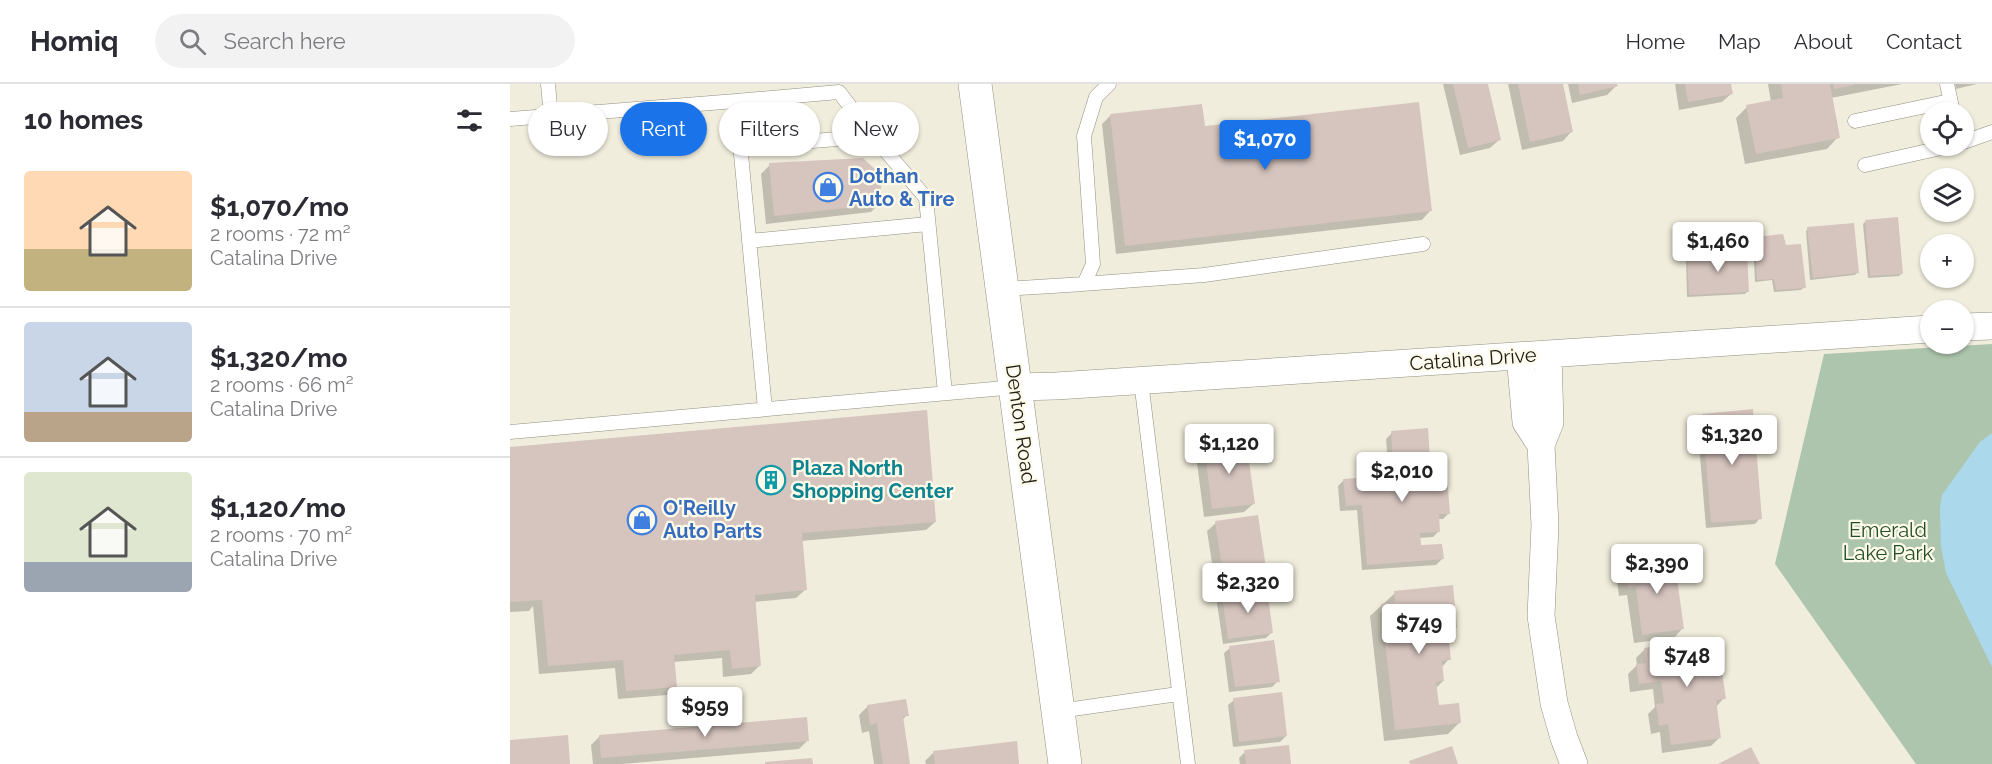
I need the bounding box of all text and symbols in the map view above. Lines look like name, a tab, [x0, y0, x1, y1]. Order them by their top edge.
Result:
search box	[155, 14, 575, 68]
text: Homiq	[30, 25, 119, 58]
icon: search	[176, 25, 209, 58]
text: Search here	[224, 28, 346, 54]
text: Home	[1626, 29, 1685, 54]
text: Map	[1718, 29, 1761, 54]
text: About	[1794, 29, 1853, 54]
text: Contact	[1886, 29, 1962, 54]
chip: Buy	[528, 102, 608, 156]
chip: Rent	[620, 102, 707, 156]
chip: Filters	[719, 102, 820, 156]
chip: New	[832, 102, 919, 156]
map controls	[1920, 102, 1974, 354]
button: locate	[1920, 102, 1974, 156]
icon: filters	[453, 104, 486, 137]
text: 10 homes	[24, 105, 143, 135]
pin: $1,070	[1216, 120, 1314, 171]
text: $1,070	[1234, 127, 1296, 151]
place label: Dothan Auto & Tire	[849, 164, 955, 211]
button: layers	[1920, 168, 1974, 222]
shop icon: Dothan Auto & Tire	[812, 171, 844, 203]
text: $1,070/mo	[210, 192, 349, 222]
icon: home	[72, 195, 144, 267]
text: 2 rooms · 72 m²	[210, 222, 350, 246]
pin: $1,460	[1669, 222, 1767, 273]
text: $1,460	[1686, 229, 1750, 253]
button: +	[1920, 234, 1974, 288]
text: Catalina Drive	[210, 246, 337, 270]
button: −	[1920, 300, 1974, 354]
text: $1,320/mo	[210, 343, 348, 373]
street label: Catalina Drive	[1409, 343, 1538, 375]
icon: home	[72, 346, 144, 418]
street label: Denton Road	[1001, 363, 1041, 485]
text: 2 rooms · 66 m²	[210, 373, 353, 397]
text: Catalina Drive	[210, 397, 337, 421]
pin: $1,320	[1683, 415, 1781, 466]
text: $1,320	[1701, 422, 1763, 446]
pin: $1,120	[1180, 424, 1278, 475]
text: $1,120	[1199, 431, 1259, 455]
pin: $2,010	[1353, 452, 1451, 503]
place label: Plaza North Shopping Center	[792, 456, 954, 503]
text: $2,010	[1370, 459, 1434, 483]
building icon: Plaza North Shopping Center	[755, 464, 787, 496]
text: $1,120/mo	[210, 493, 346, 523]
icon: home	[72, 496, 144, 568]
place label: O'Reilly Auto Parts	[663, 496, 762, 543]
shop icon: O'Reilly Auto Parts	[626, 504, 658, 536]
park label: Emerald Lake Park	[1843, 518, 1934, 565]
text: 2 rooms · 70 m²	[210, 523, 352, 547]
pin: $2,390	[1608, 544, 1706, 595]
text: Catalina Drive	[210, 547, 337, 571]
text: $2,390	[1625, 551, 1689, 575]
pin: $2,320	[1199, 563, 1297, 614]
text: $2,320	[1216, 570, 1280, 594]
pin: $749	[1383, 604, 1455, 655]
text: $749	[1396, 611, 1442, 635]
pin: $748	[1651, 637, 1723, 688]
text: $748	[1664, 644, 1710, 668]
pin: $959	[669, 687, 741, 738]
text: $959	[681, 694, 729, 718]

